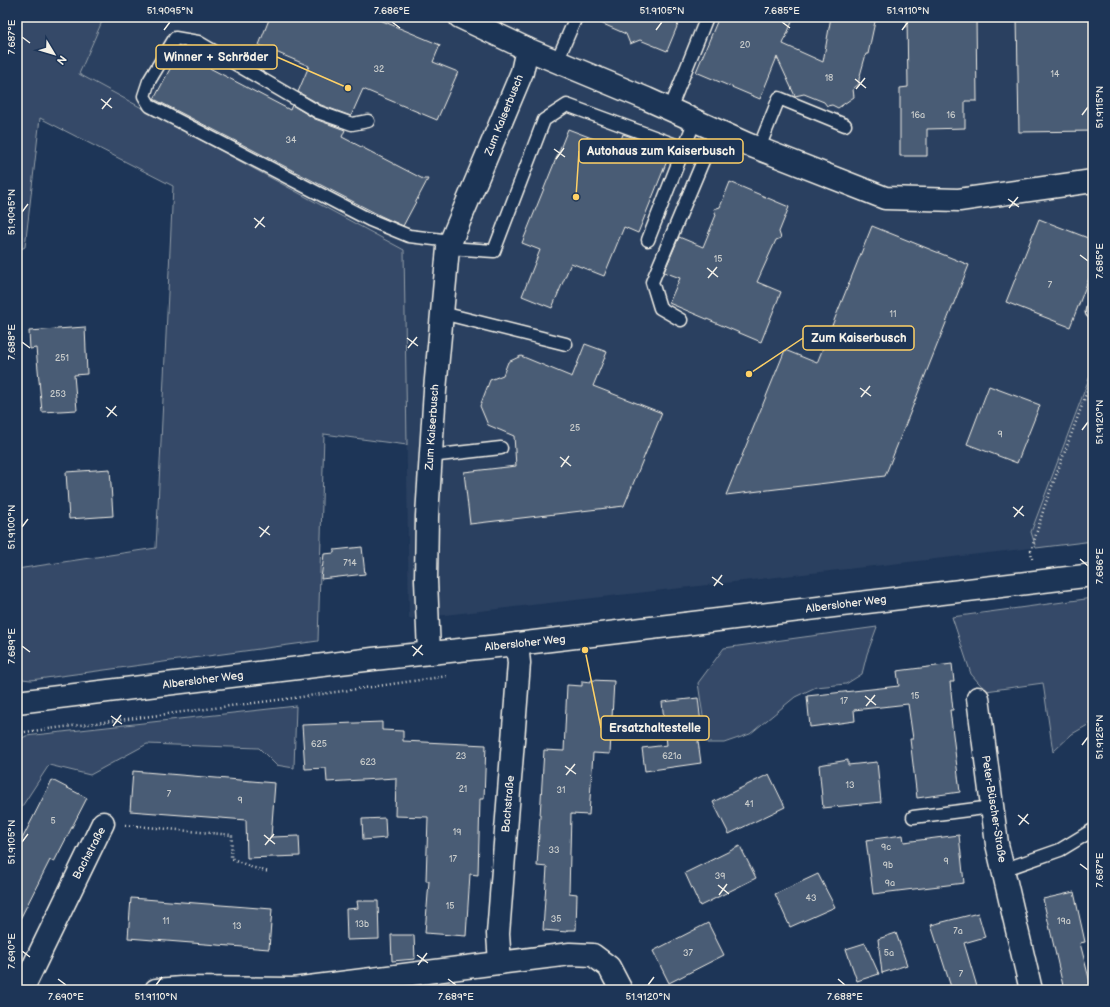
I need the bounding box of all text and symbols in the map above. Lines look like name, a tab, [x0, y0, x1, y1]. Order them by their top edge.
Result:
text: 51.9095°N	[147, 5, 193, 17]
text: 7.686°E	[374, 5, 410, 17]
text: 51.9105°N	[640, 5, 684, 17]
text: 7.685°E	[764, 5, 800, 17]
text: 51.9110°N	[886, 5, 930, 17]
text: 7.687°E	[6, 19, 18, 54]
north arrow	[34, 34, 74, 74]
house number: 20	[740, 40, 750, 51]
callout: Winner + Schröder	[156, 45, 277, 69]
text: Winner + Schröder	[164, 50, 269, 65]
text: N	[54, 53, 69, 67]
house number: 32	[374, 64, 385, 75]
house number: 14	[1051, 69, 1060, 80]
street label: Zum Kaiserbusch	[481, 73, 526, 158]
house number: 18	[825, 73, 833, 84]
text: 51.9115°N	[1094, 86, 1106, 128]
house number: 16a	[911, 110, 925, 121]
house number: 16	[947, 110, 956, 121]
house number: 34	[285, 135, 297, 146]
callout: Autohaus zum Kaiserbusch	[579, 139, 743, 163]
text: Autohaus zum Kaiserbusch	[586, 144, 735, 159]
text: 51.9095°N	[6, 189, 18, 235]
text: 7.685°E	[1094, 243, 1106, 279]
house number: 15	[714, 254, 722, 265]
house number: 7	[1048, 280, 1053, 291]
house number: 11	[890, 309, 896, 320]
text: 7.688°E	[6, 324, 18, 360]
callout: Zum Kaiserbusch	[803, 326, 914, 350]
text: Zum Kaiserbusch	[811, 331, 907, 346]
house number: 251	[55, 353, 69, 364]
street label: Zum Kaiserbusch	[422, 384, 441, 471]
house number: 253	[50, 389, 66, 400]
text: 51.9120°N	[1094, 399, 1106, 445]
house number: 25	[570, 423, 580, 434]
house number: 9	[997, 429, 1003, 440]
text: 51.9100°N	[6, 504, 18, 550]
text: 7.686°E	[1094, 548, 1106, 584]
house number: 714	[343, 558, 357, 569]
street label: Albersloher Weg	[805, 593, 887, 615]
text: 7.689°E	[6, 628, 18, 664]
street label: Albersloher Weg	[484, 632, 566, 654]
street label: Albersloher Weg	[162, 669, 244, 691]
house number: 15	[911, 691, 919, 702]
house number: 17	[840, 696, 849, 707]
text: 51.9125°N	[1094, 715, 1106, 759]
callout: Ersatzhaltestelle	[601, 716, 709, 740]
text: Ersatzhaltestelle	[609, 721, 701, 736]
house number: 625	[311, 739, 327, 750]
house number: 23	[456, 751, 467, 762]
house number: 621a	[662, 751, 682, 762]
street label: Peter-Büscher-Straße	[979, 755, 1009, 864]
house number: 623	[360, 757, 377, 768]
street label: Bachstraße	[499, 774, 517, 833]
house number: 13	[845, 780, 855, 791]
house number: 21	[459, 784, 467, 795]
house number: 31	[556, 785, 566, 796]
house number: 7	[167, 789, 172, 800]
house number: 9	[237, 795, 243, 806]
house number: 41	[745, 799, 753, 810]
house number: 5	[50, 816, 56, 827]
text: 51.9105°N	[6, 820, 18, 864]
street label: Bachstraße	[70, 824, 108, 881]
house number: 19	[453, 827, 461, 838]
house number: 9c	[881, 842, 891, 853]
house number: 33	[548, 845, 560, 856]
text: 7.687°E	[1094, 852, 1106, 887]
house number: 17	[449, 854, 458, 865]
house number: 9	[943, 856, 949, 867]
house number: 9b	[883, 860, 893, 871]
house number: 39	[715, 871, 725, 882]
house number: 9a	[885, 878, 895, 889]
house number: 43	[805, 893, 817, 904]
house number: 15	[446, 901, 454, 912]
house number: 35	[551, 914, 561, 925]
house number: 11	[163, 916, 169, 927]
house number: 19a	[1057, 916, 1071, 927]
house number: 13b	[355, 919, 369, 930]
house number: 13	[232, 921, 242, 932]
house number: 7a	[953, 926, 963, 937]
text: 7.690°E	[6, 933, 18, 969]
house number: 37	[683, 948, 694, 959]
house number: 5a	[884, 948, 894, 959]
house number: 7	[959, 969, 964, 980]
text: 7.690°E	[48, 991, 84, 1003]
text: 51.9110°N	[134, 991, 178, 1003]
text: 7.689°E	[438, 991, 474, 1003]
text: 51.9120°N	[625, 991, 671, 1003]
text: 7.688°E	[827, 991, 863, 1003]

